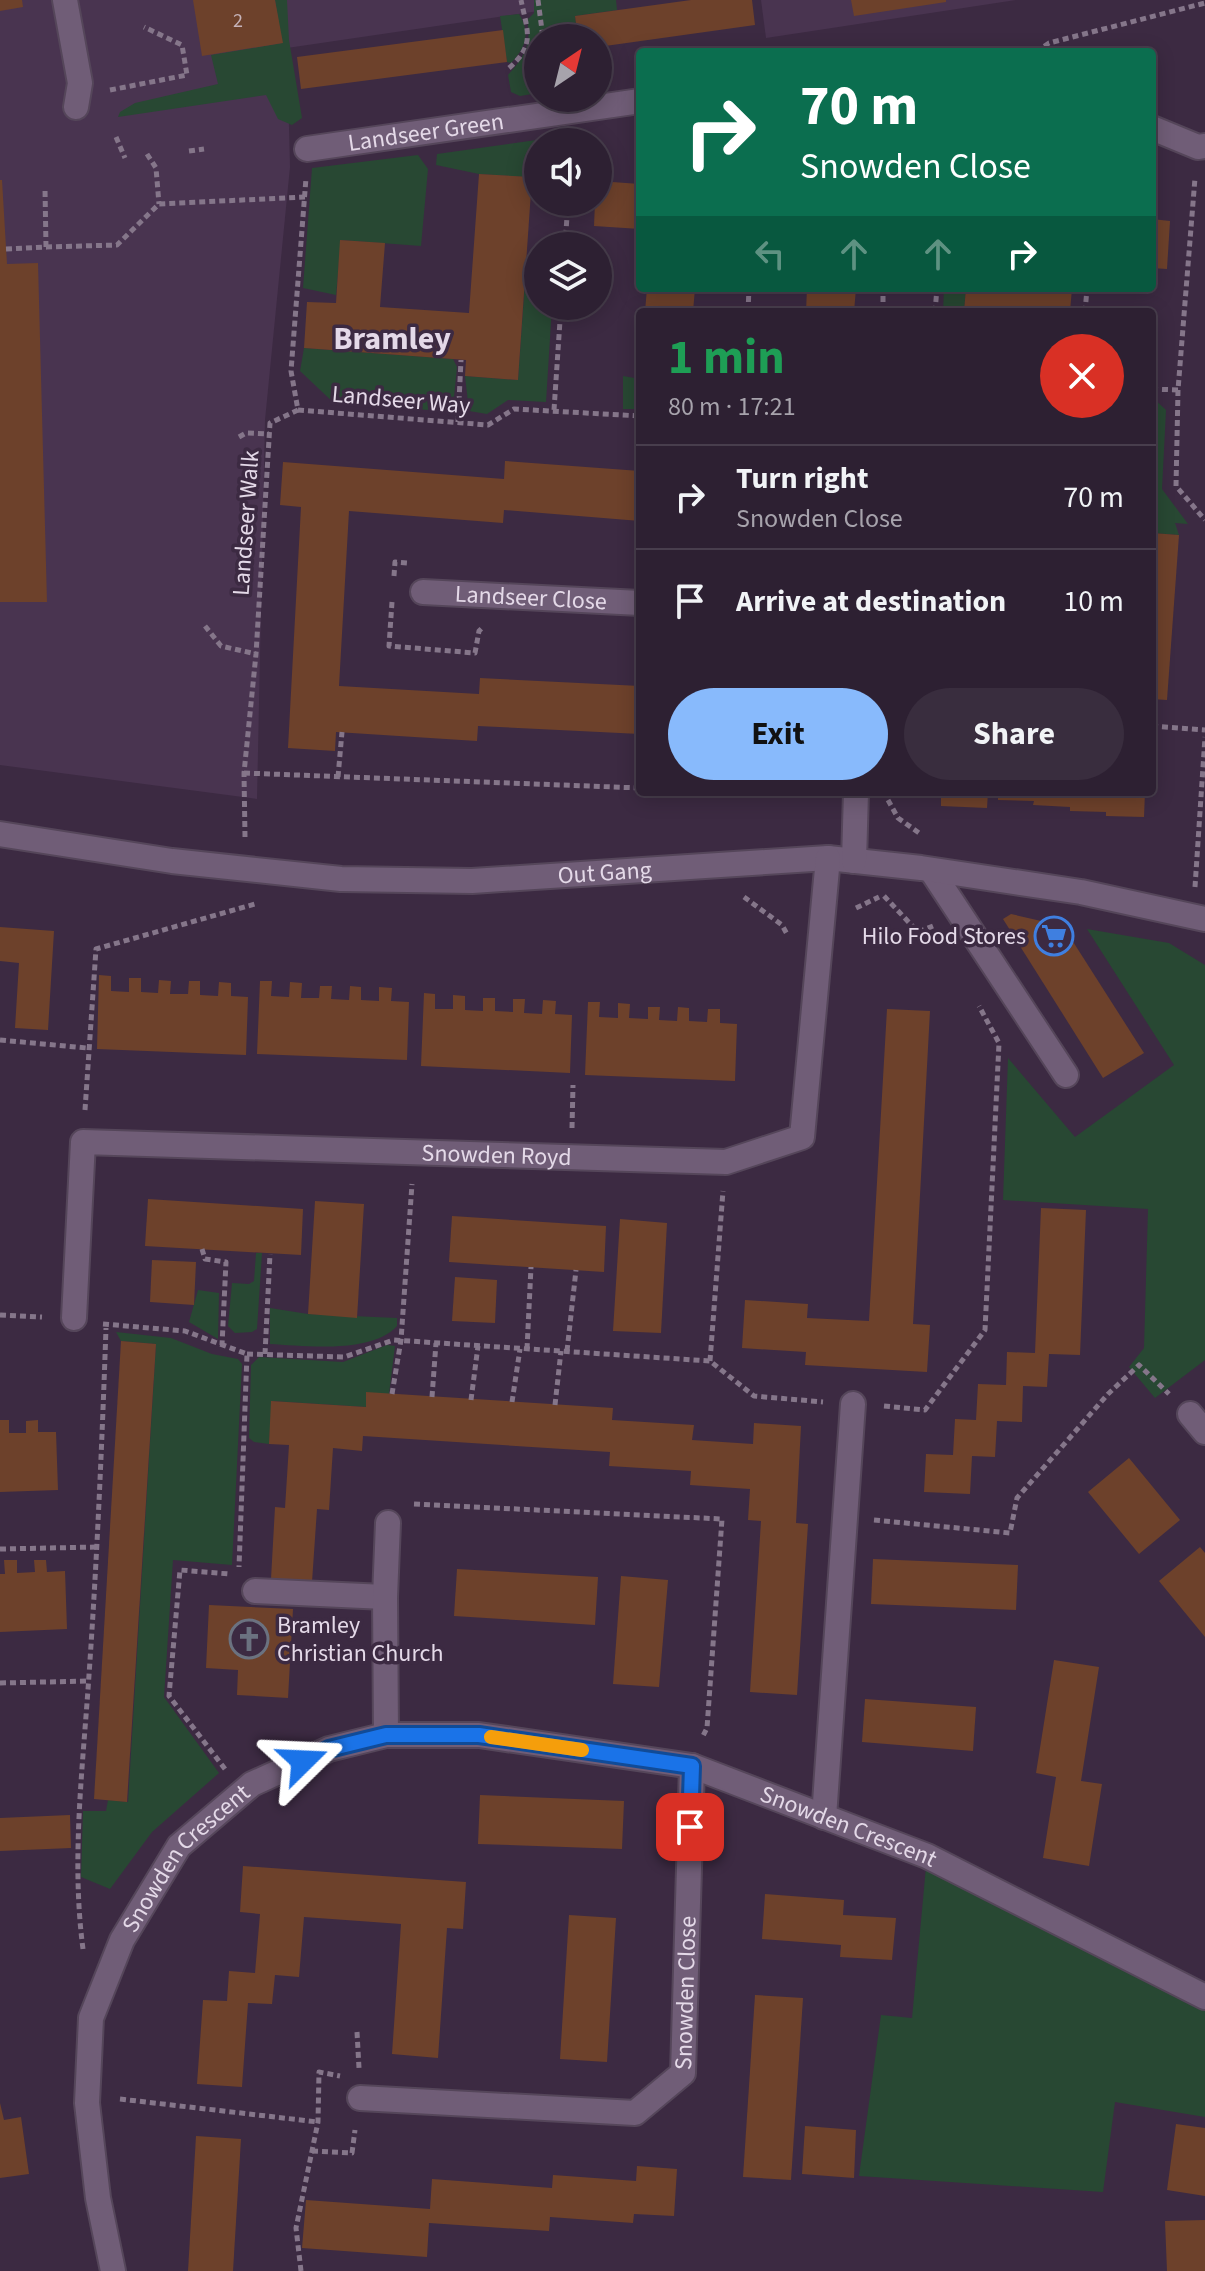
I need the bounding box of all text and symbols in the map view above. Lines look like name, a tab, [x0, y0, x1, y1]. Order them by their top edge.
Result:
house number: 2	[233, 7, 243, 35]
north arrow	[524, 24, 612, 112]
map controls	[524, 24, 612, 320]
text: 70 m	[800, 67, 918, 146]
icon: right	[668, 80, 772, 184]
street label: Landseer Green	[346, 103, 506, 160]
button: sound	[524, 128, 612, 216]
text: Snowden Close	[800, 141, 1031, 192]
button: layers	[524, 232, 612, 320]
icon: left	[748, 232, 792, 276]
icon: ahead	[832, 232, 876, 276]
icon: ahead	[916, 232, 960, 276]
icon: right	[1000, 232, 1044, 276]
district label: Bramley	[333, 316, 451, 362]
text: 1 min	[668, 324, 785, 392]
button: close	[1040, 334, 1124, 418]
street label: Landseer Way	[330, 377, 472, 423]
text: 80 m · 17:21	[668, 388, 796, 425]
street label: Landseer Walk	[223, 449, 269, 597]
text: Turn right	[736, 457, 868, 500]
icon: right	[668, 475, 712, 519]
text: 70 m	[1063, 476, 1124, 519]
text: Snowden Close	[736, 500, 903, 537]
street label: Landseer Close	[454, 576, 608, 619]
icon: arrive	[668, 579, 712, 623]
text: Arrive at destination	[736, 580, 1006, 623]
text: 10 m	[1063, 580, 1124, 623]
button: Exit	[668, 688, 888, 780]
button: Share	[904, 688, 1124, 780]
street label: Out Gang	[557, 852, 653, 893]
supermarket icon: Hilo Food Stores	[1033, 915, 1075, 957]
place label: Hilo Food Stores	[862, 919, 1026, 954]
street label: Snowden Royd	[421, 1135, 572, 1175]
place label: Bramley Christian Church	[277, 1608, 444, 1671]
church icon: Bramley Christian Church	[228, 1618, 270, 1660]
position arrow	[261, 1719, 345, 1803]
street label: Snowden Crescent	[113, 1776, 258, 1939]
street label: Snowden Crescent	[755, 1776, 943, 1876]
pin	[656, 1793, 724, 1861]
icon: arrive	[668, 1805, 712, 1849]
street label: Snowden Close	[666, 1915, 705, 2070]

